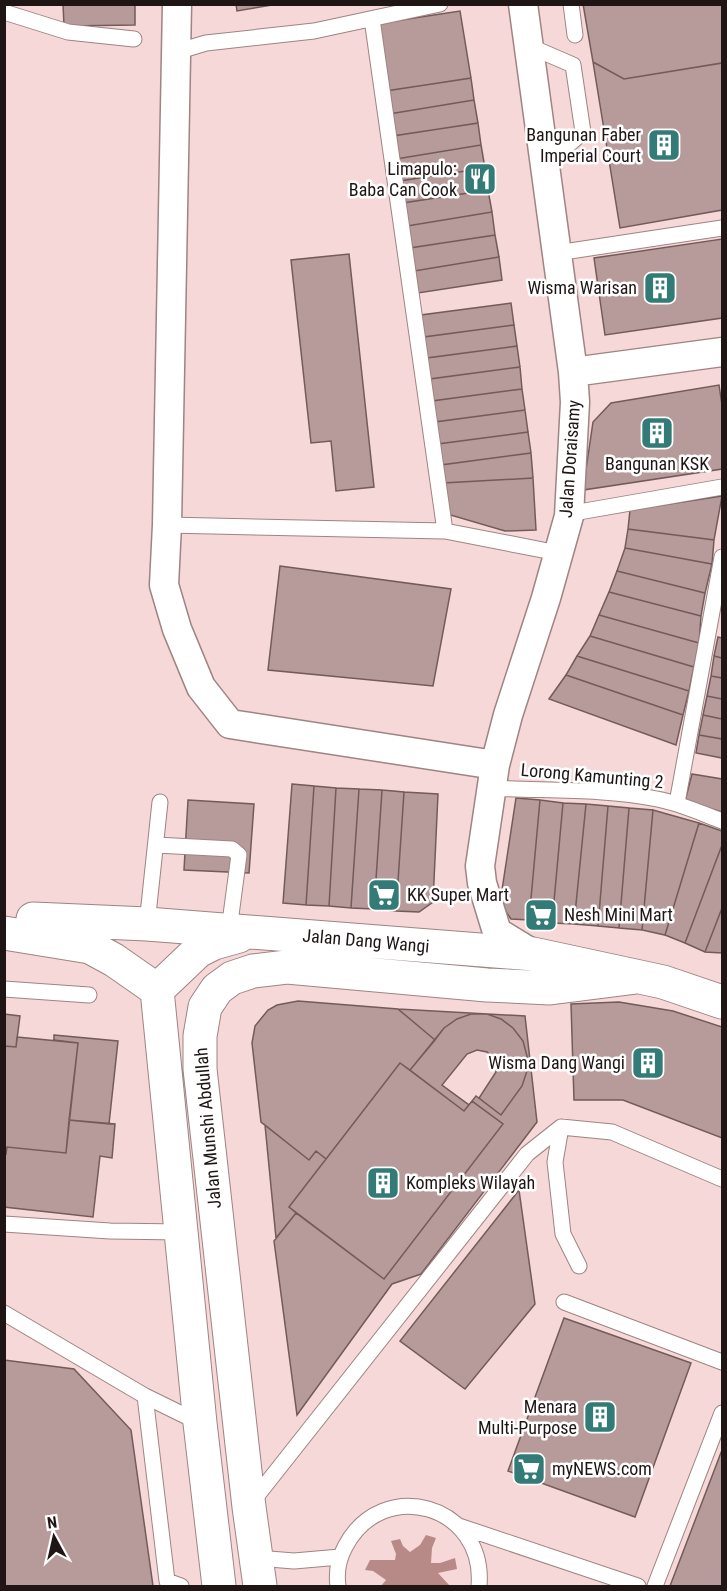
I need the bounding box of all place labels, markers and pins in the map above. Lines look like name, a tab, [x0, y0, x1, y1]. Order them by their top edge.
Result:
place label: Bangunan Faber Imperial Court	[526, 124, 642, 166]
building icon: Bangunan Faber Imperial Court	[646, 127, 682, 163]
place label: Limapulo: Baba Can Cook	[349, 158, 457, 200]
restaurant icon: Limapulo: Baba Can Cook	[462, 161, 498, 197]
building icon: Wisma Warisan	[642, 270, 678, 306]
place label: Wisma Warisan	[527, 277, 637, 298]
building icon: Bangunan KSK	[639, 415, 675, 451]
place label: Bangunan KSK	[605, 453, 709, 474]
supermarket icon: KK Super Mart	[366, 877, 402, 913]
place label: KK Super Mart	[407, 884, 509, 905]
supermarket icon: Nesh Mini Mart	[523, 897, 559, 933]
place label: Nesh Mini Mart	[564, 904, 673, 925]
building icon: Wisma Dang Wangi	[630, 1045, 666, 1081]
place label: Wisma Dang Wangi	[488, 1052, 625, 1073]
building icon: Kompleks Wilayah	[365, 1165, 401, 1201]
place label: Kompleks Wilayah	[406, 1172, 535, 1193]
place label: Menara Multi-Purpose	[478, 1396, 577, 1438]
building icon: Menara Multi-Purpose	[582, 1399, 618, 1435]
supermarket icon: myNEWS.com	[511, 1451, 547, 1487]
place label: myNEWS.com	[552, 1458, 652, 1479]

